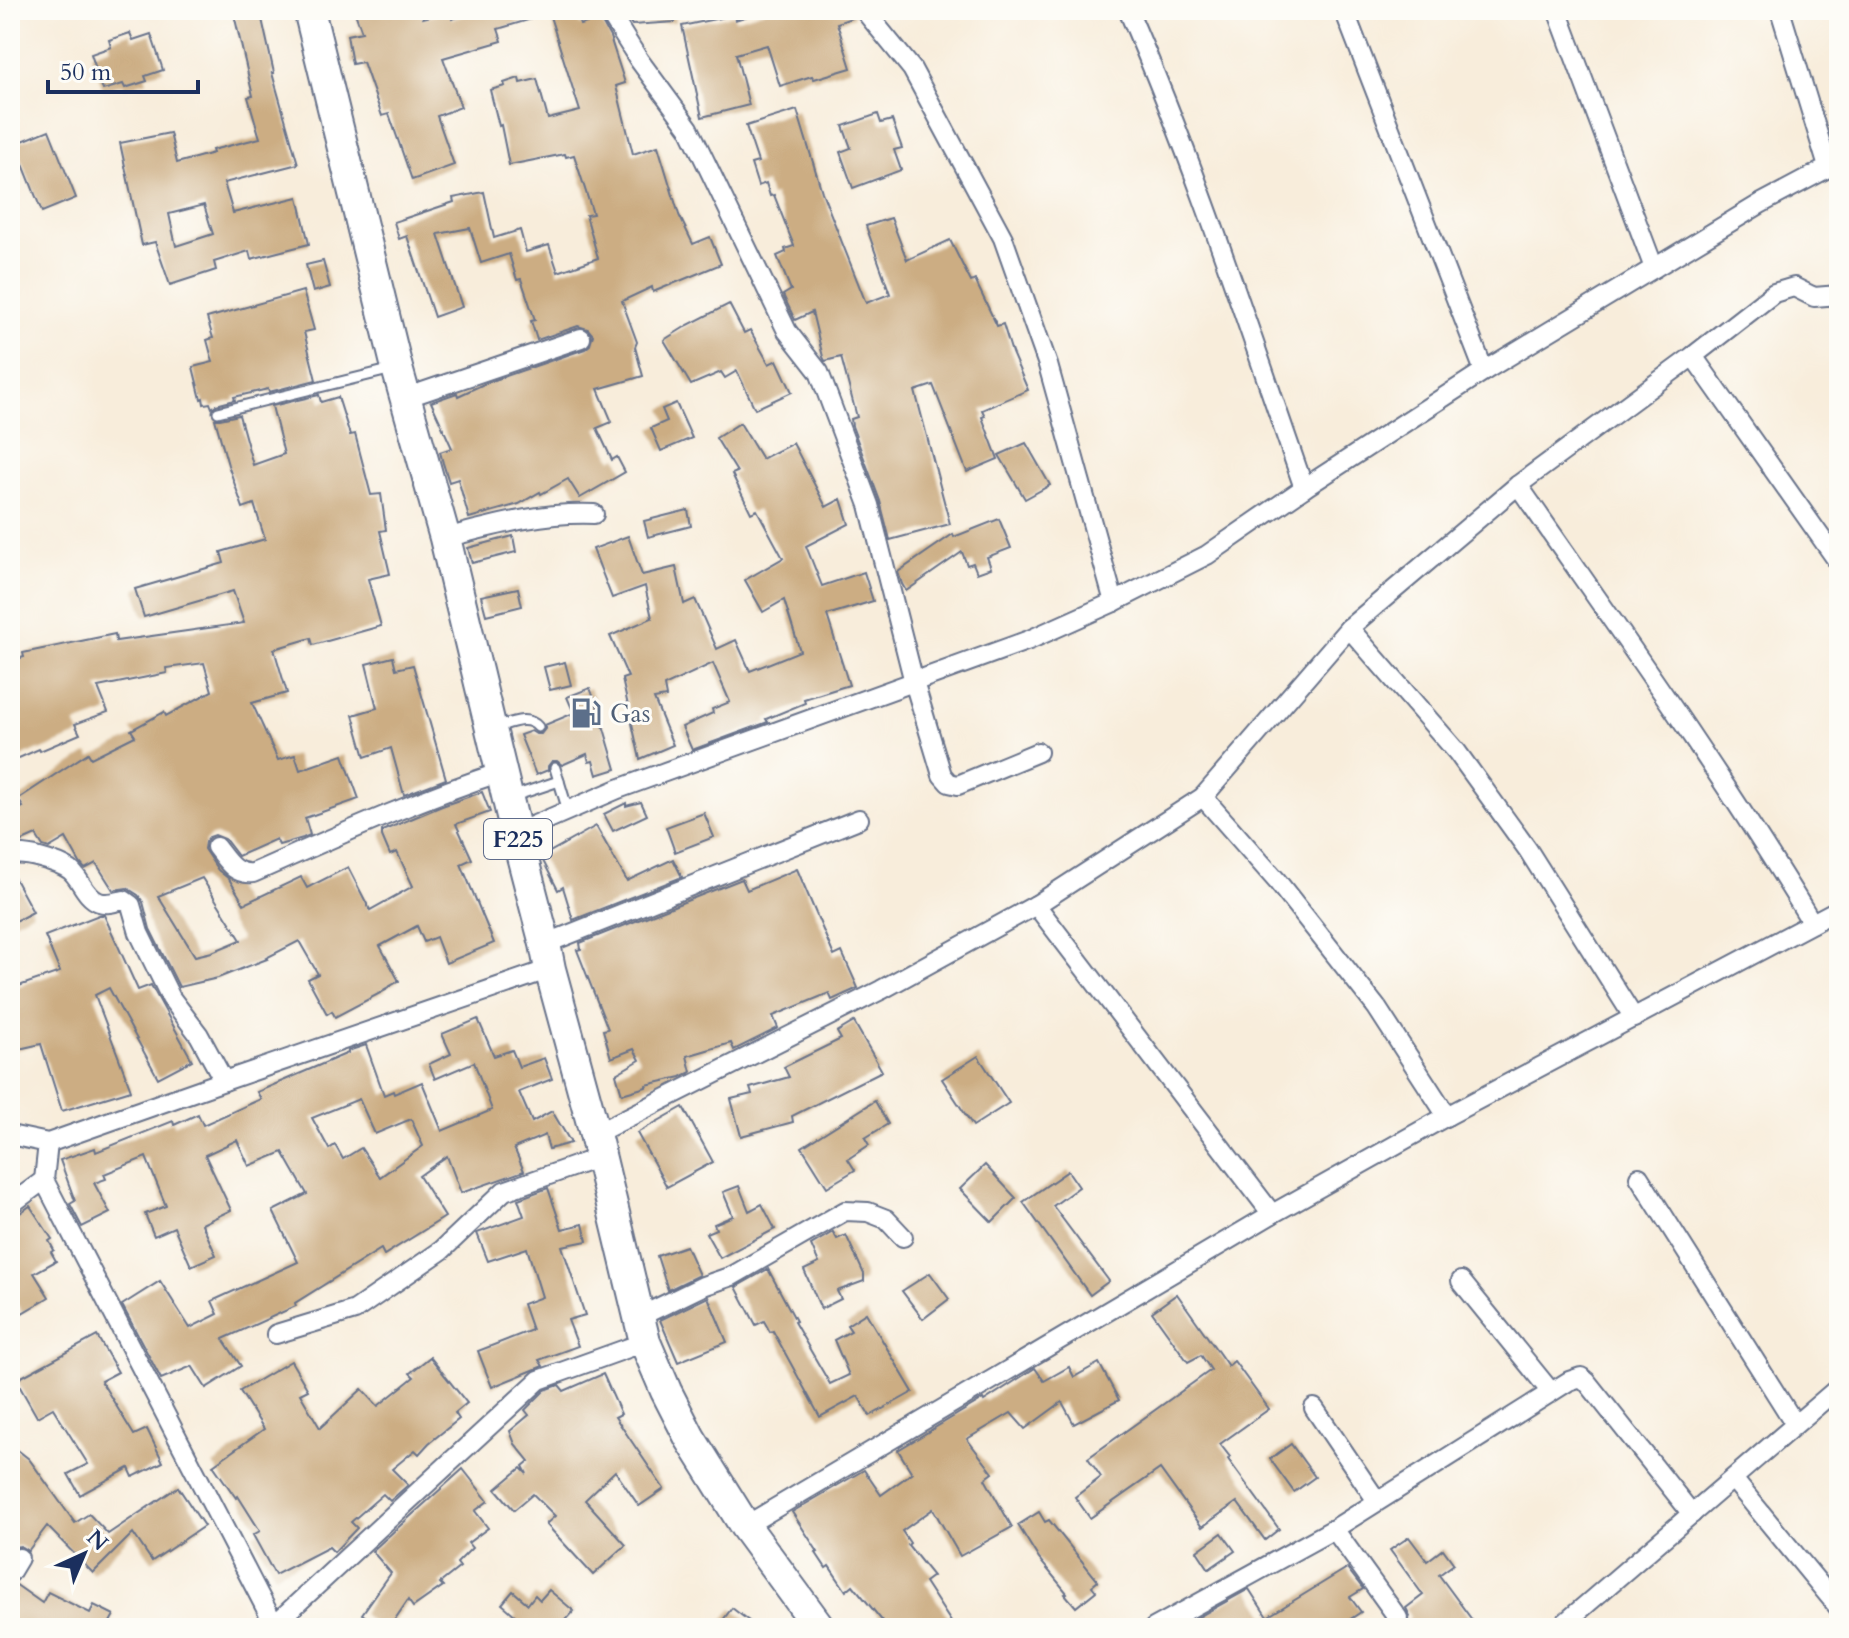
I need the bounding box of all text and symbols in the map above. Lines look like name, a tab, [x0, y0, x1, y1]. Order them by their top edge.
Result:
scale bar	[48, 44, 198, 94]
text: 50 m	[60, 56, 112, 89]
fuel station icon: Gas	[569, 696, 603, 730]
place label: Gas	[610, 696, 651, 731]
road number: F225	[484, 819, 552, 859]
north arrow	[44, 1514, 124, 1594]
text: N	[80, 1523, 114, 1558]

